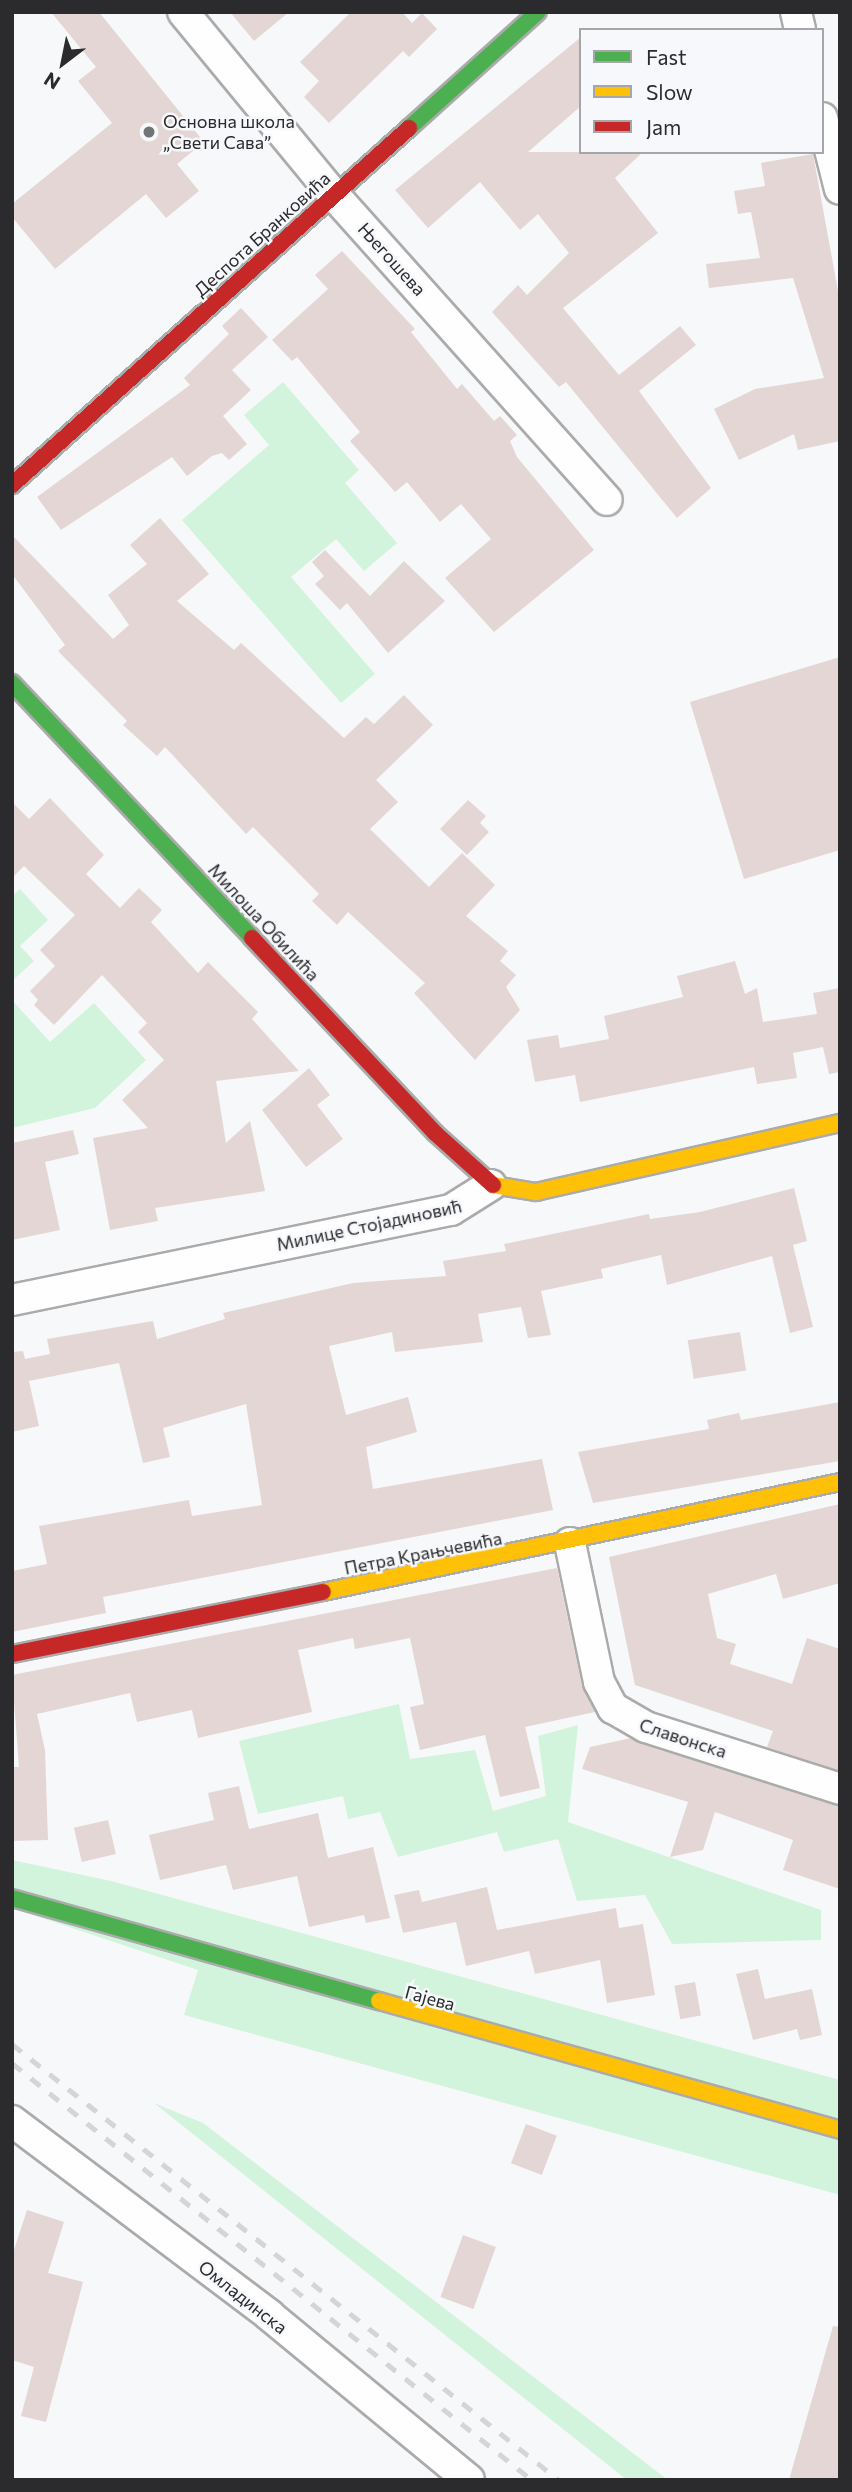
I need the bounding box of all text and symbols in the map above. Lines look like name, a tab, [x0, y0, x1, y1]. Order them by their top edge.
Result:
north arrow	[28, 28, 98, 98]
legend	[579, 28, 824, 154]
text: Fast	[646, 44, 687, 69]
text: N	[39, 68, 64, 95]
text: Slow	[646, 79, 693, 104]
place label: Основна школа „Свети Сава”	[163, 111, 295, 154]
text: Jam	[646, 114, 681, 139]
marker: Основна школа „Свети Сава”	[141, 124, 157, 140]
street label: Деспота Бранковића	[190, 167, 334, 301]
street label: Његошева	[354, 218, 430, 300]
street label: Милоша Обилића	[204, 859, 324, 985]
street label: Милице Стојадиновић	[274, 1195, 464, 1255]
street label: Петра Крањчевића	[342, 1527, 504, 1579]
street label: Славонска	[637, 1714, 729, 1762]
street label: Гајева	[403, 1981, 457, 2015]
street label: Омладинска	[194, 2256, 292, 2338]

